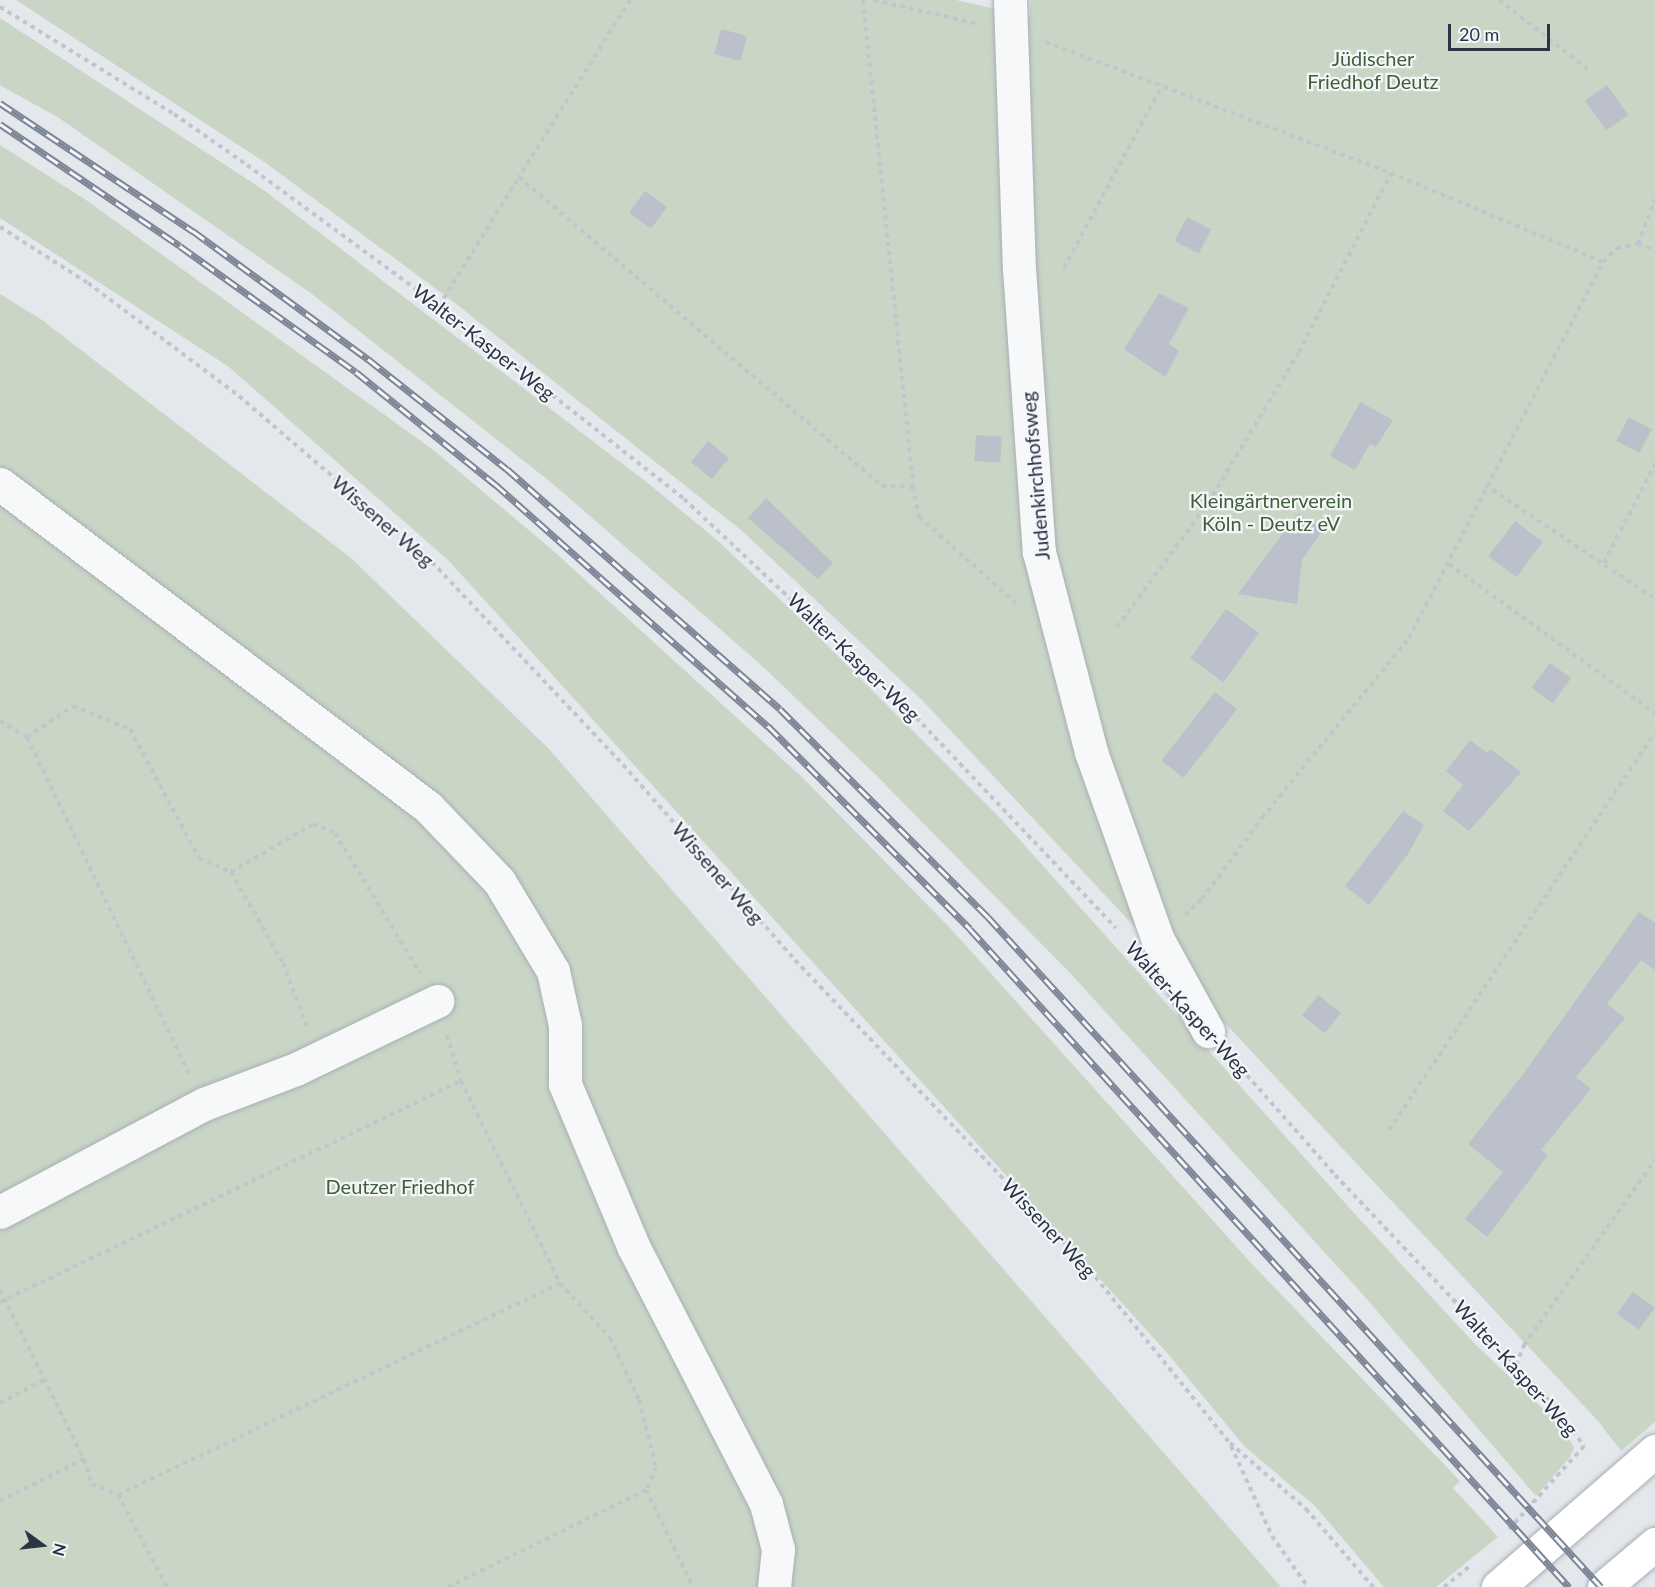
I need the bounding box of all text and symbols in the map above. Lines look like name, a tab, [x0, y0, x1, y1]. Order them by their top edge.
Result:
scale bar	[1451, 12, 1553, 50]
text: 20 m	[1459, 23, 1499, 45]
park label: Jüdischer Friedhof Deutz	[1307, 46, 1439, 93]
street label: Walter-Kasper-Weg	[408, 279, 560, 405]
street label: Judenkirchhofsweg	[1016, 391, 1054, 561]
street label: Wissener Weg	[327, 470, 439, 572]
park label: Kleingärtnerverein Köln - Deutz eV	[1190, 489, 1352, 536]
street label: Walter-Kasper-Weg	[783, 588, 925, 726]
street label: Wissener Weg	[667, 817, 769, 929]
street label: Walter-Kasper-Weg	[1121, 936, 1255, 1082]
street label: Wissener Weg	[997, 1173, 1101, 1283]
park label: Deutzer Friedhof	[325, 1174, 475, 1198]
street label: Walter-Kasper-Weg	[1449, 1295, 1583, 1441]
north arrow	[12, 1515, 72, 1575]
text: N	[49, 1541, 71, 1558]

